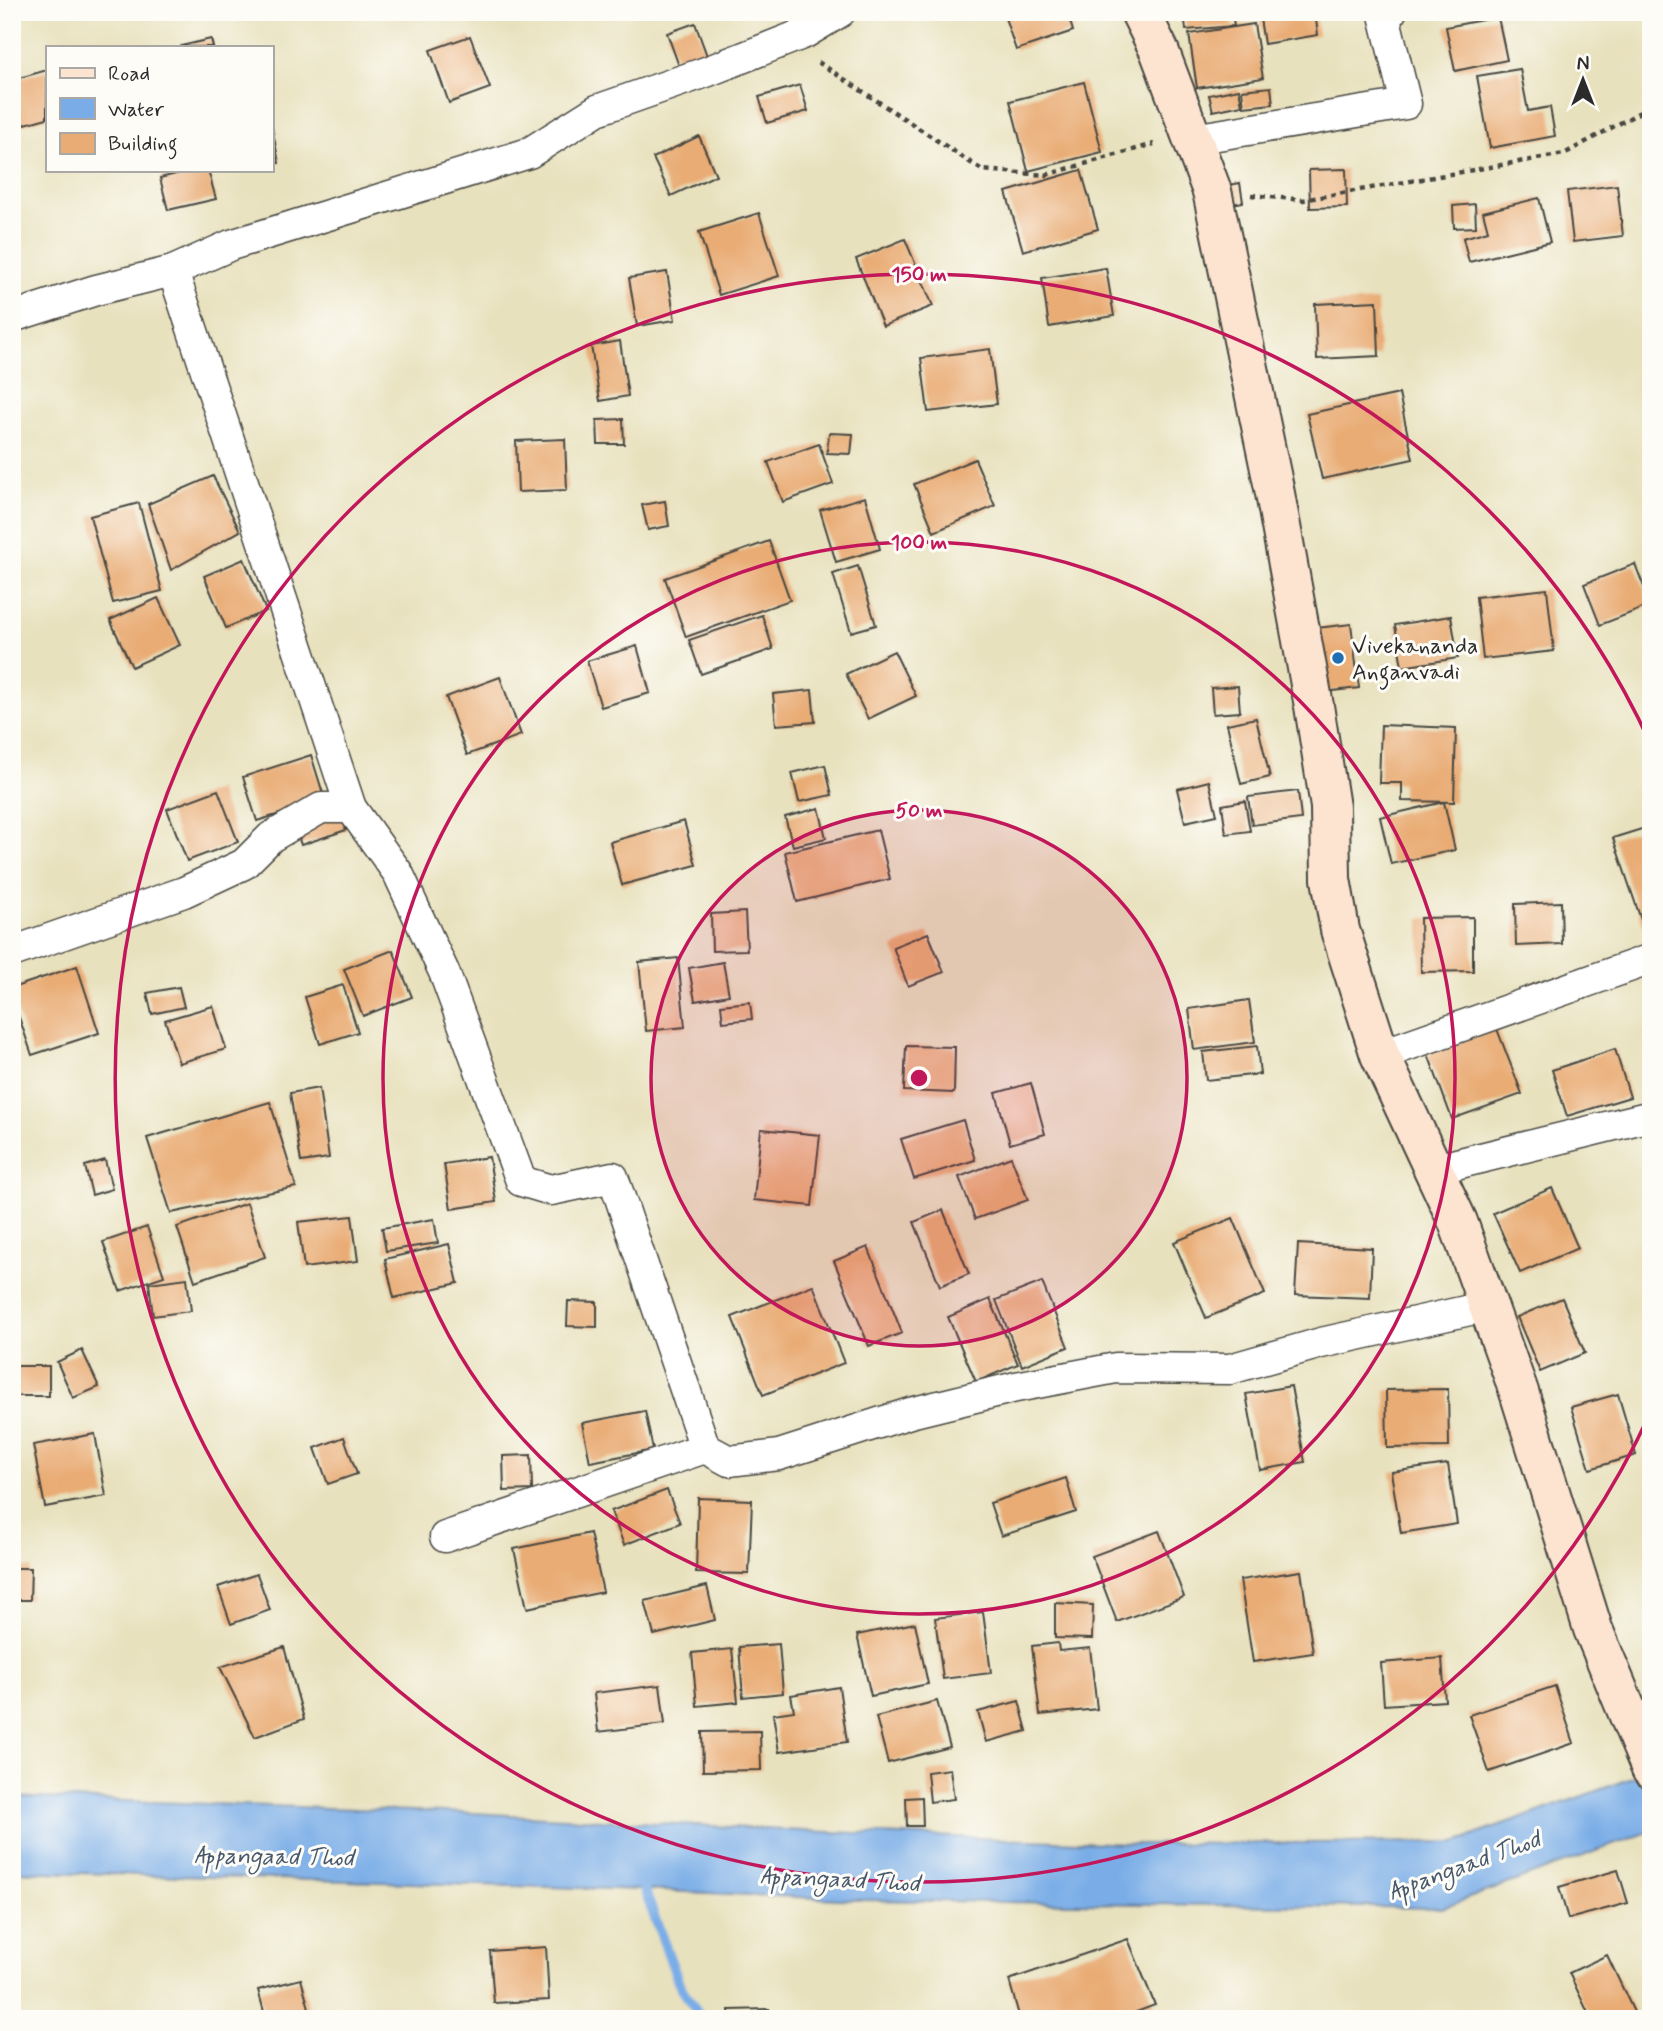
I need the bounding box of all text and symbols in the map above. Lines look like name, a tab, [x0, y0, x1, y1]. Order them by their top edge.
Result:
legend	[46, 46, 273, 172]
north arrow	[1548, 46, 1618, 116]
text: N	[1577, 52, 1589, 77]
text: Road	[108, 60, 150, 88]
text: Water	[108, 96, 164, 124]
text: Building	[108, 130, 178, 160]
text: 150 m	[891, 261, 947, 289]
text: 100 m	[891, 529, 947, 557]
place label: Vivekananda Anganvadi	[1352, 632, 1478, 690]
marker: Vivekananda Anganvadi	[1330, 650, 1346, 666]
text: 50 m	[896, 797, 943, 825]
centre of rings	[907, 1066, 931, 1090]
water label: Appangaad Thod	[1384, 1824, 1548, 1910]
water label: Appangaad Thod	[194, 1841, 357, 1876]
water label: Appangaad Thod	[759, 1861, 923, 1902]

